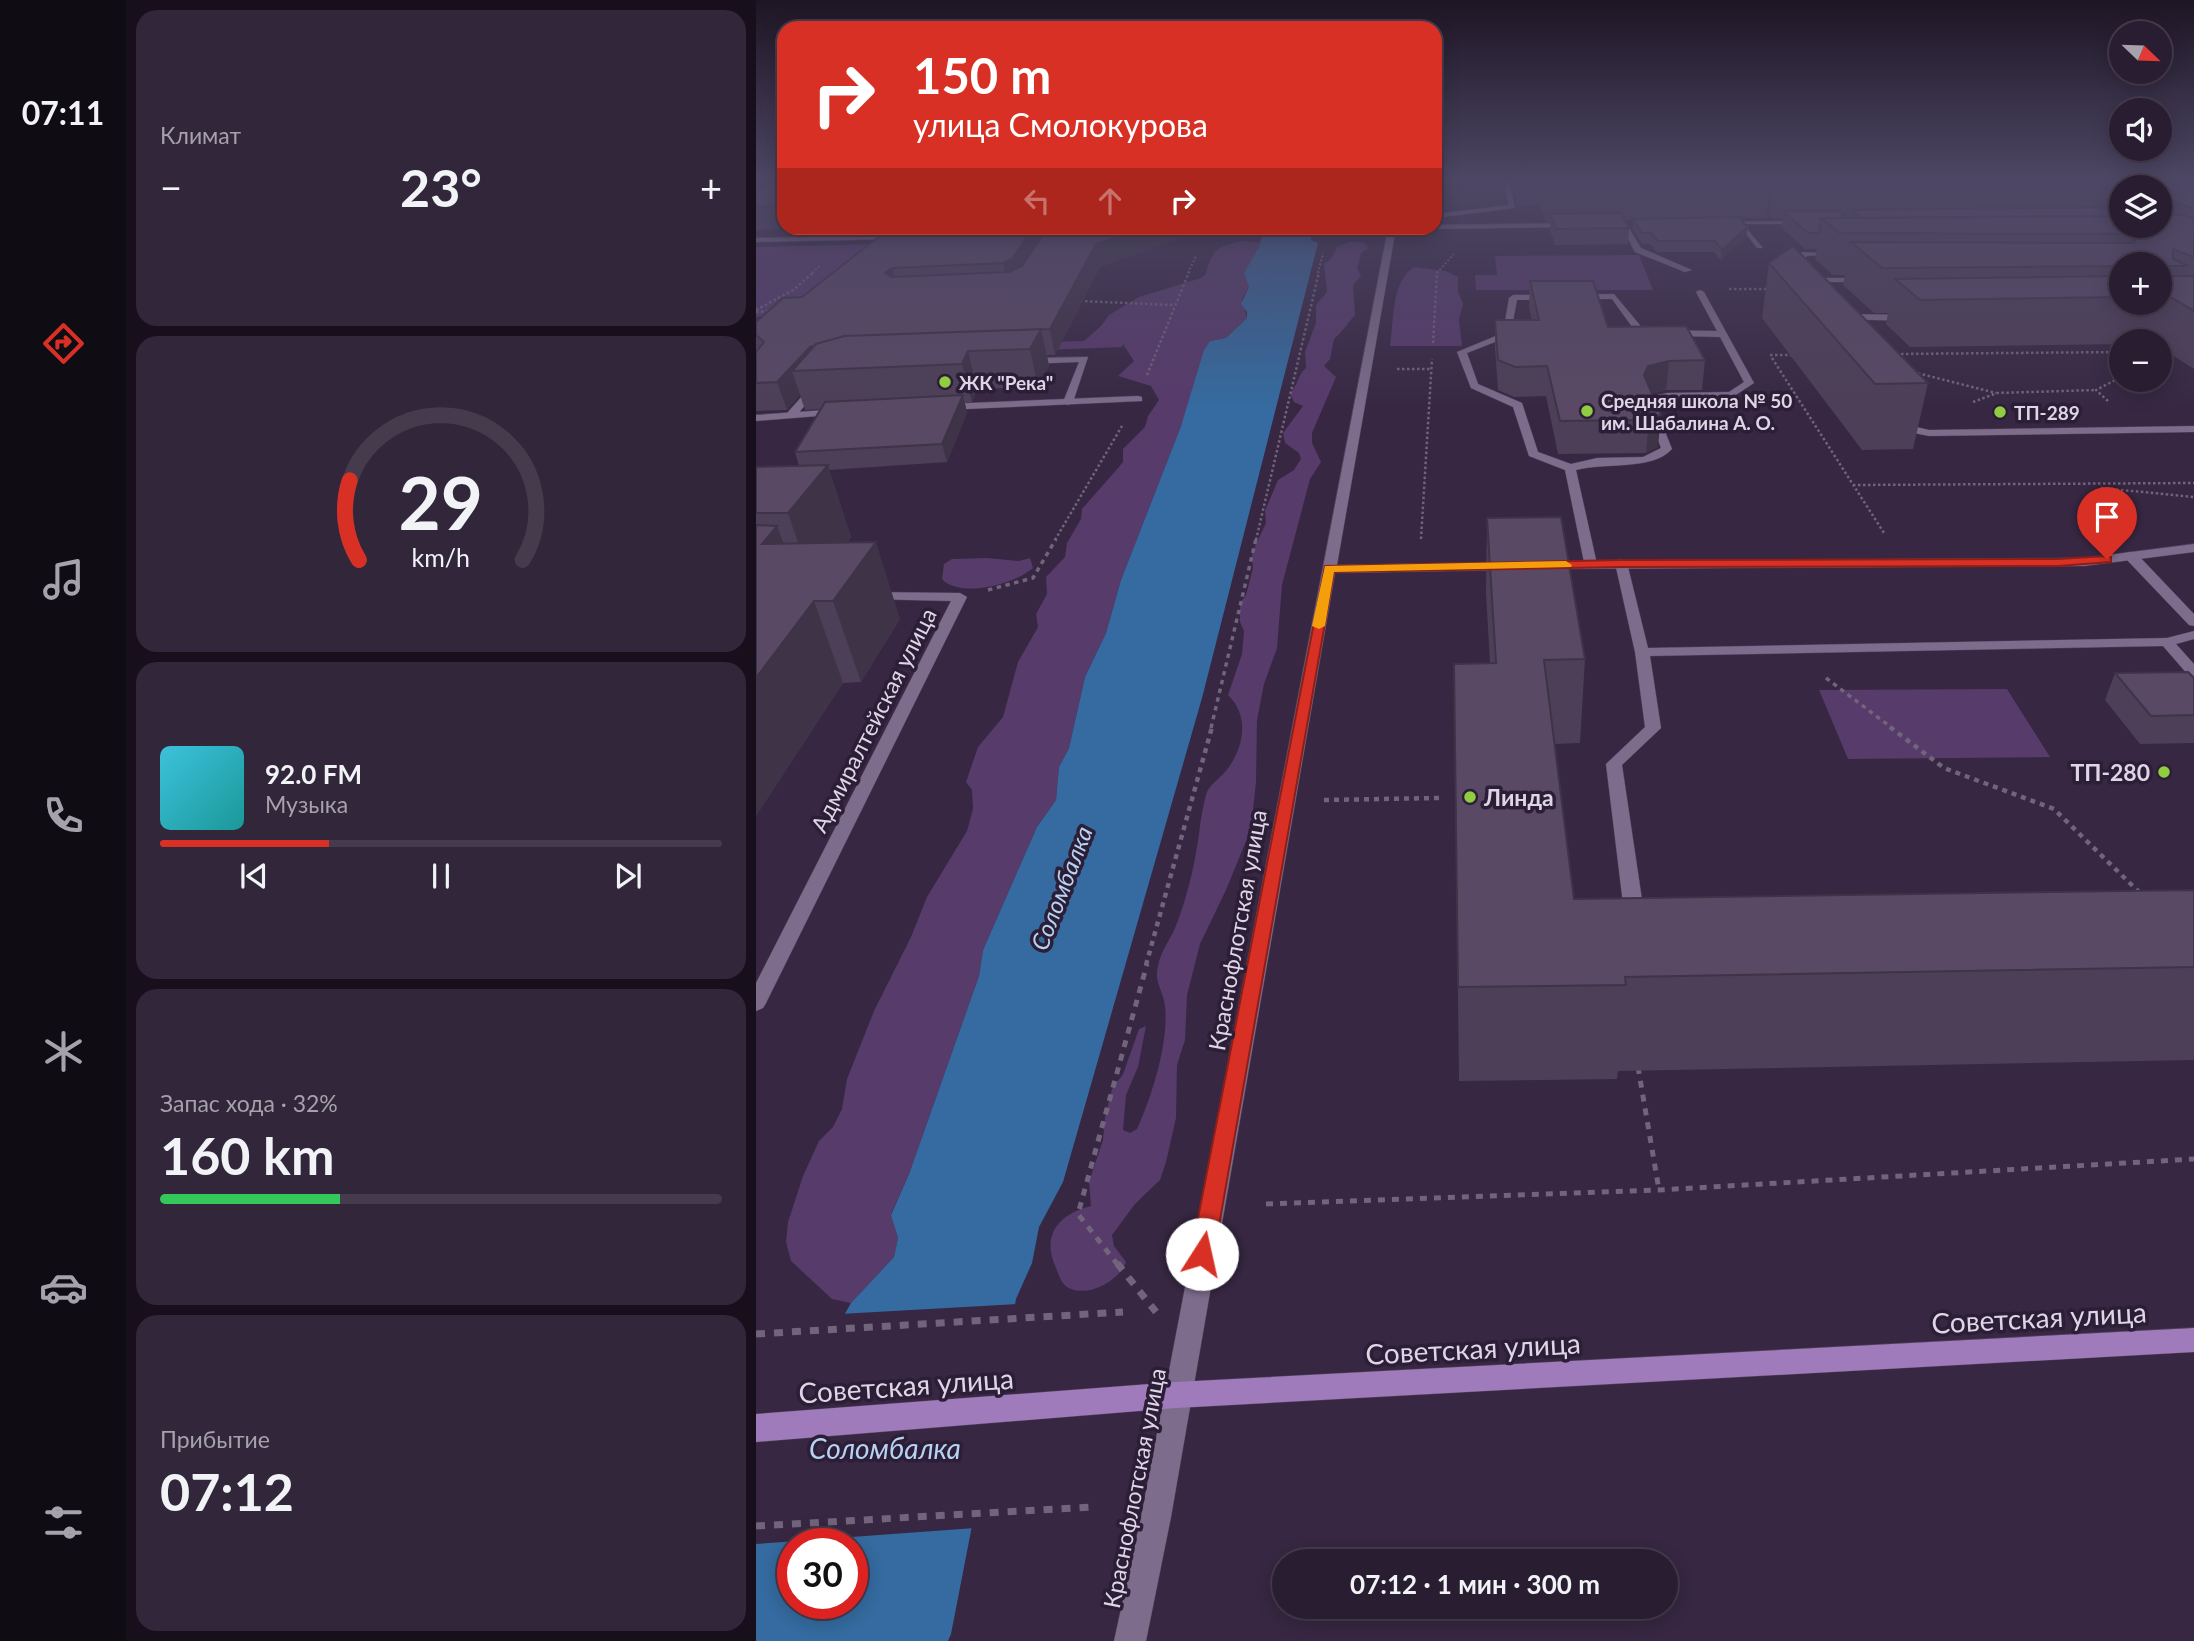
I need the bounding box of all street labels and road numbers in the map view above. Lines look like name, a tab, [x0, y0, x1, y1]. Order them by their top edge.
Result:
street label: Адмиралтейская улица	[804, 603, 942, 837]
street label: Краснофлотская улица	[1202, 807, 1272, 1053]
street label: Советская улица	[1930, 1294, 2148, 1340]
street label: Советская улица	[1364, 1325, 1582, 1371]
street label: Советская улица	[797, 1361, 1015, 1409]
street label: Краснофлотская улица	[1097, 1366, 1171, 1610]

